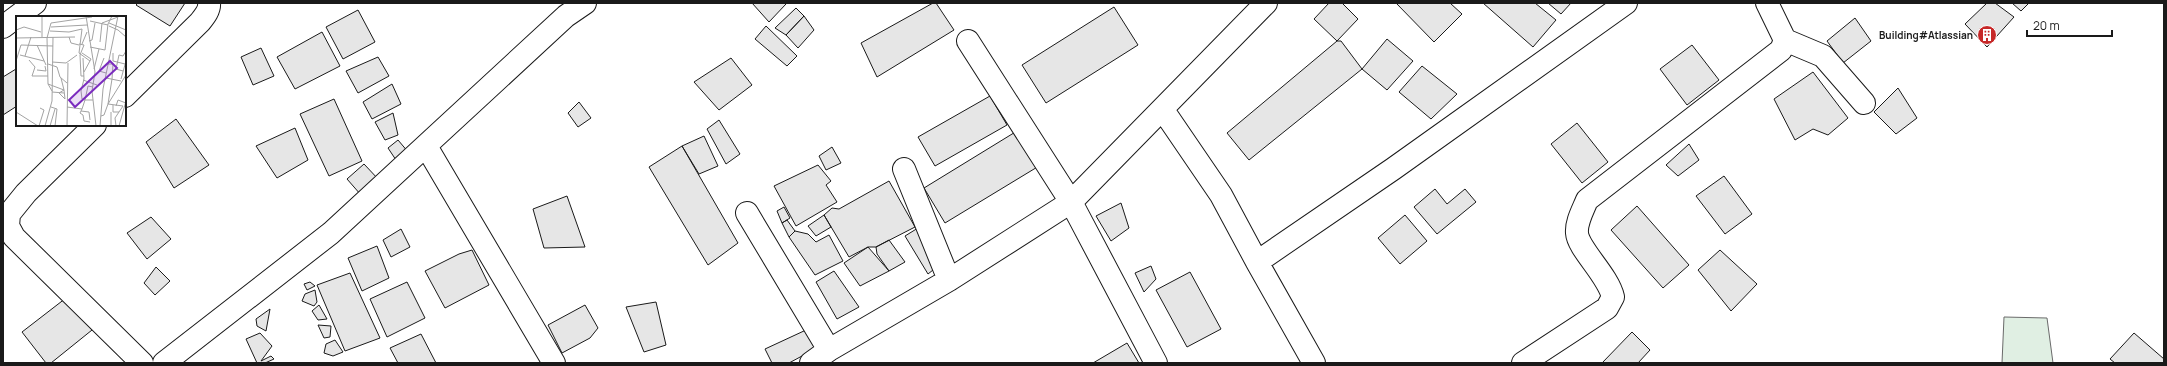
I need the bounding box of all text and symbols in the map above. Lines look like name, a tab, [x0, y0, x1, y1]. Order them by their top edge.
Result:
scale bar	[2027, 12, 2112, 38]
inset map	[16, 16, 126, 126]
text: 20 m	[2033, 17, 2060, 34]
building icon: Building#Atlassian	[1976, 24, 1998, 46]
place label: Building#Atlassian	[1879, 28, 1973, 42]

